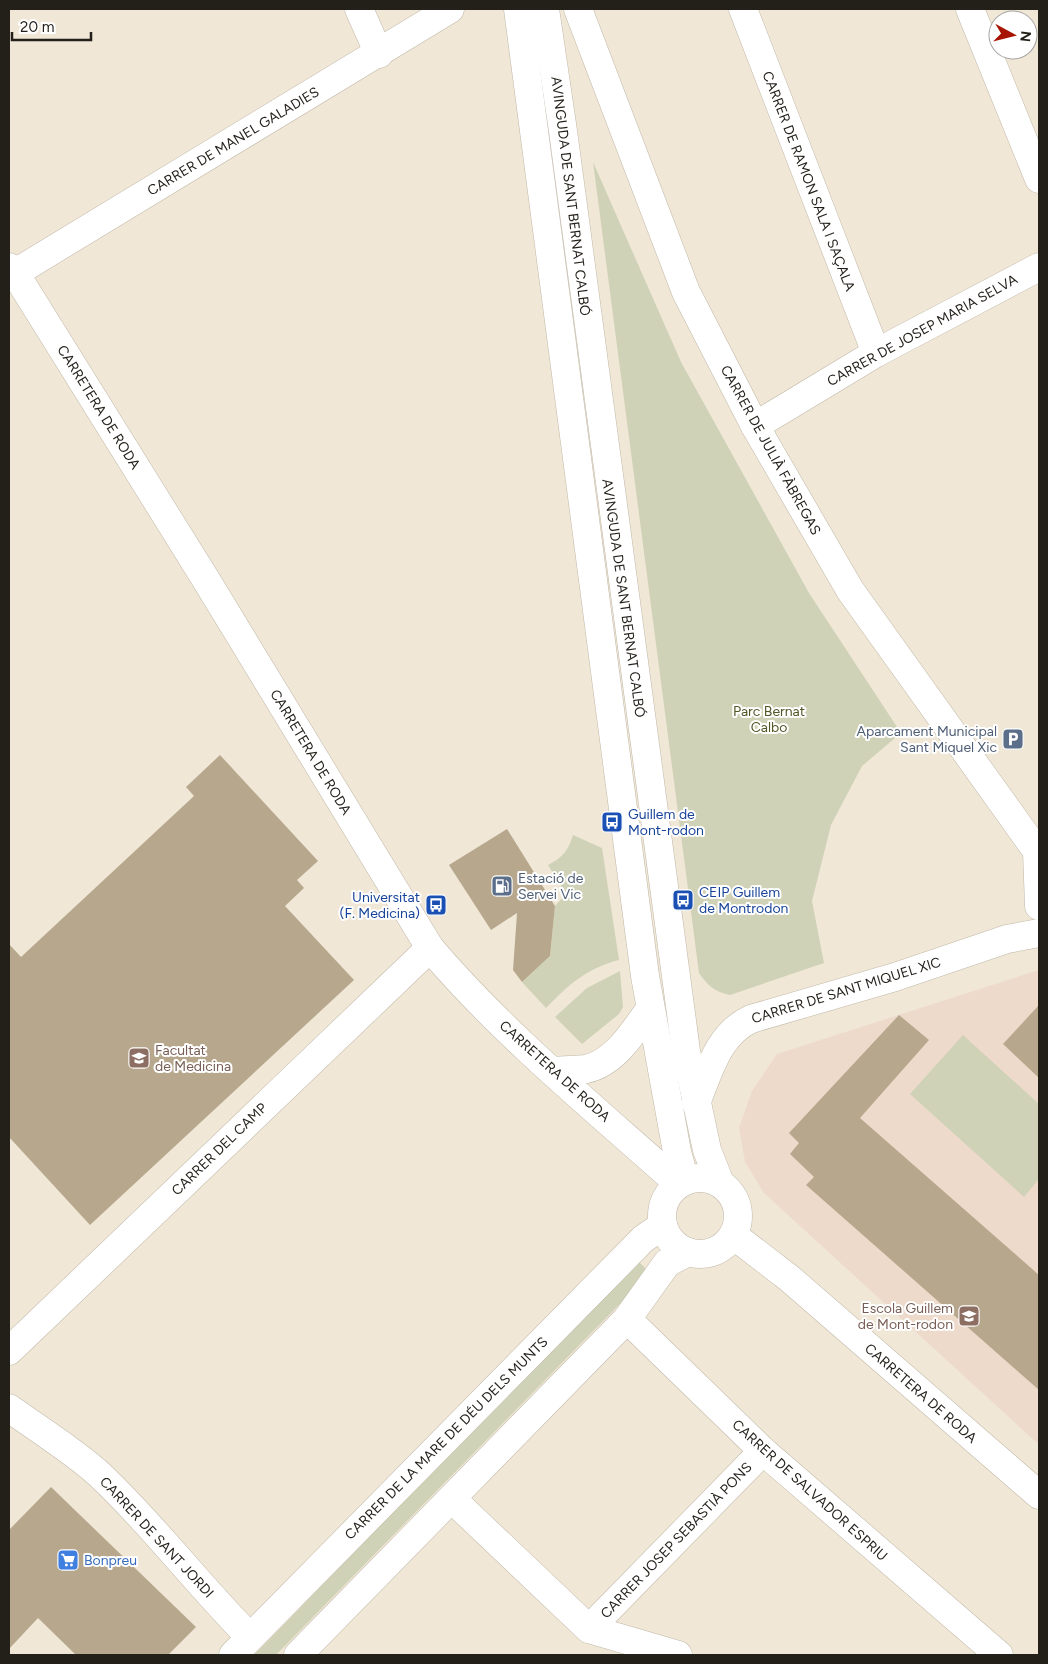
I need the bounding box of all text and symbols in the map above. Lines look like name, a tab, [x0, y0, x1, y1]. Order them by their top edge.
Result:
scale bar	[12, 10, 91, 42]
north arrow	[988, 10, 1038, 60]
text: 20 m	[20, 18, 54, 36]
text: N	[1016, 30, 1035, 43]
street label: CARRER DE RAMON SALA I SAÇALA	[759, 69, 859, 294]
street label: AVINGUDA DE SANT BERNAT CALBÓ	[547, 75, 594, 317]
street label: CARRER DE MANEL GALADIES	[144, 83, 322, 200]
street label: CARRER DE JOSEP MARIA SELVA	[824, 271, 1021, 390]
street label: CARRETERA DE RODA	[53, 342, 144, 473]
street label: CARRER DE JULIÀ FÀBREGAS	[717, 362, 824, 538]
street label: AVINGUDA DE SANT BERNAT CALBÓ	[598, 478, 649, 719]
street label: CARRETERA DE RODA	[266, 686, 355, 818]
park label: Parc Bernat Calbo	[733, 703, 805, 736]
place label: Aparcament Municipal Sant Miquel Xic	[857, 723, 997, 756]
parking icon: Aparcament Municipal Sant Miquel Xic	[1001, 727, 1025, 751]
place label: Guillem de Mont-rodon	[628, 806, 704, 839]
bus stop icon: Guillem de Mont-rodon	[600, 810, 624, 834]
place label: Estació de Servei Vic	[518, 870, 584, 903]
fuel station icon: Estació de Servei Vic	[490, 874, 514, 898]
place label: CEIP Guillem de Montrodon	[699, 884, 789, 917]
bus stop icon: CEIP Guillem de Montrodon	[671, 888, 695, 912]
place label: Universitat (F. Medicina)	[339, 889, 420, 922]
bus stop icon: Universitat (F. Medicina)	[424, 893, 448, 917]
street label: CARRER DE SANT MIQUEL XIC	[749, 954, 943, 1027]
street label: CARRETERA DE RODA	[496, 1017, 614, 1126]
place label: Facultat de Medicina	[155, 1042, 231, 1075]
school or university icon: Facultat de Medicina	[127, 1046, 151, 1070]
street label: CARRER DEL CAMP	[168, 1100, 270, 1199]
place label: Escola Guillem de Mont-rodon	[858, 1300, 953, 1333]
school or university icon: Escola Guillem de Mont-rodon	[957, 1304, 981, 1328]
street label: CARRER DE LA MARE DE DÉU DELS MUNTS	[341, 1333, 551, 1543]
street label: CARRETERA DE RODA	[861, 1340, 981, 1447]
street label: CARRER DE SALVADOR ESPRIU	[729, 1416, 891, 1565]
street label: CARRER JOSEP SEBASTIÀ PONS	[597, 1459, 756, 1622]
street label: CARRER DE SANT JORDI	[96, 1473, 217, 1601]
supermarket icon: Bonpreu	[56, 1548, 80, 1572]
place label: Bonpreu	[84, 1552, 137, 1569]

